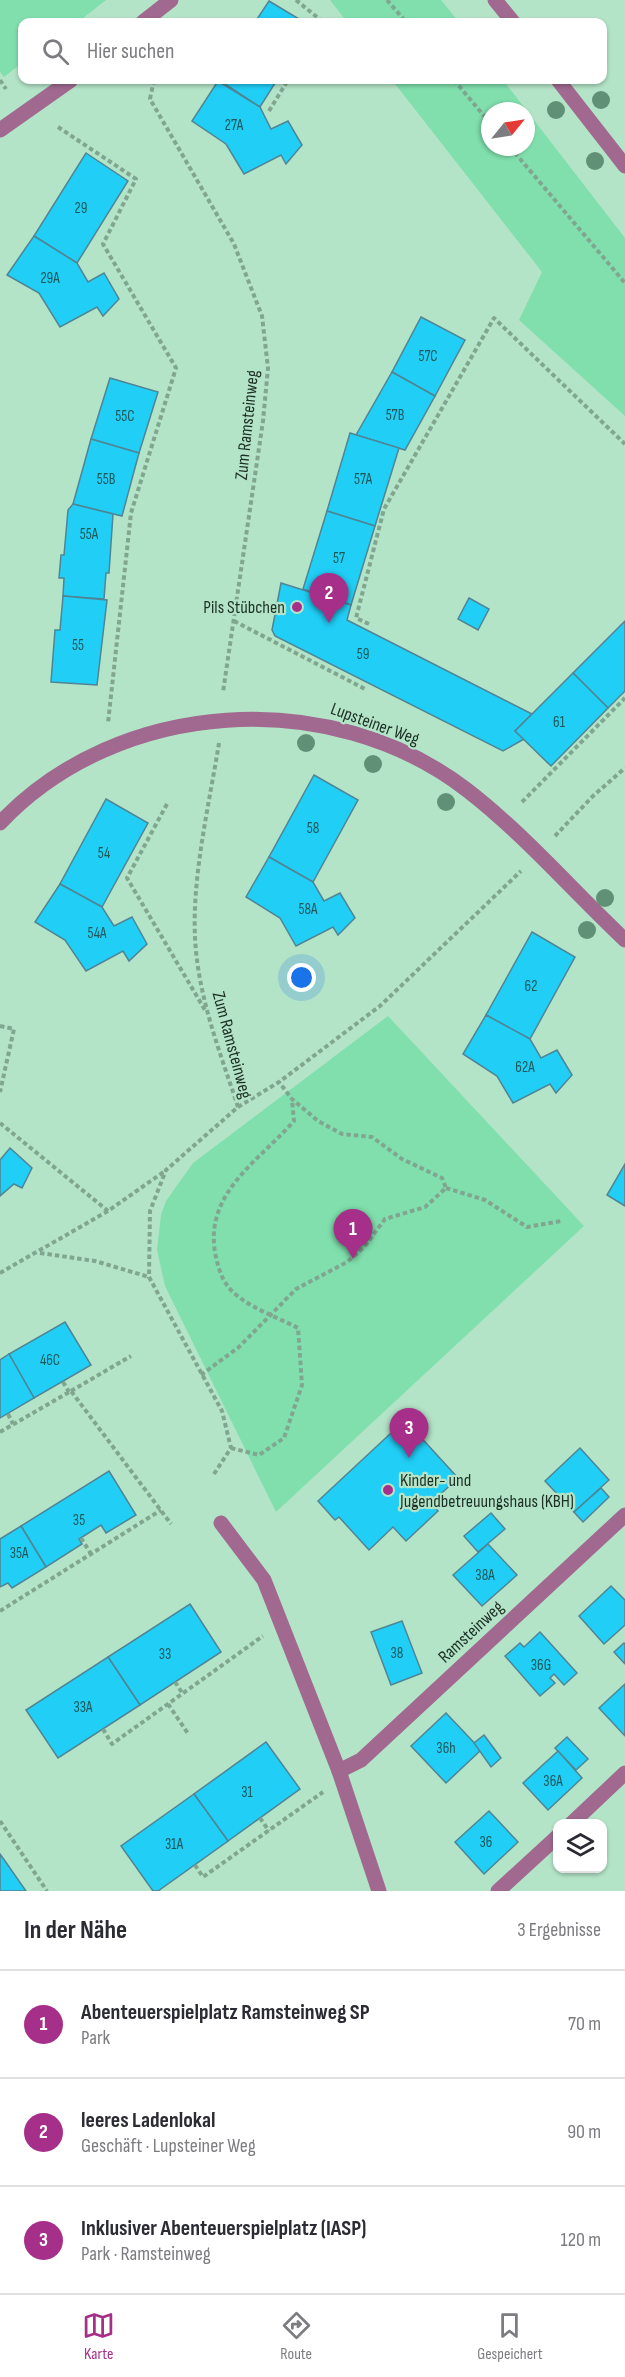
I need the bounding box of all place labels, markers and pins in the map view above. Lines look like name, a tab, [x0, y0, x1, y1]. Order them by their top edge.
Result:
pin: 2	[310, 574, 348, 623]
place label: Pils Stübchen	[203, 597, 285, 618]
marker: Pils Stübchen	[290, 600, 304, 614]
pin: 1	[334, 1210, 372, 1259]
pin: 3	[390, 1408, 428, 1458]
place label: Kinder- und Jugendbetreuungshaus (KBH)	[399, 1470, 574, 1512]
marker: Kinder- und Jugendbetreuungshaus (KBH)	[381, 1483, 395, 1497]

